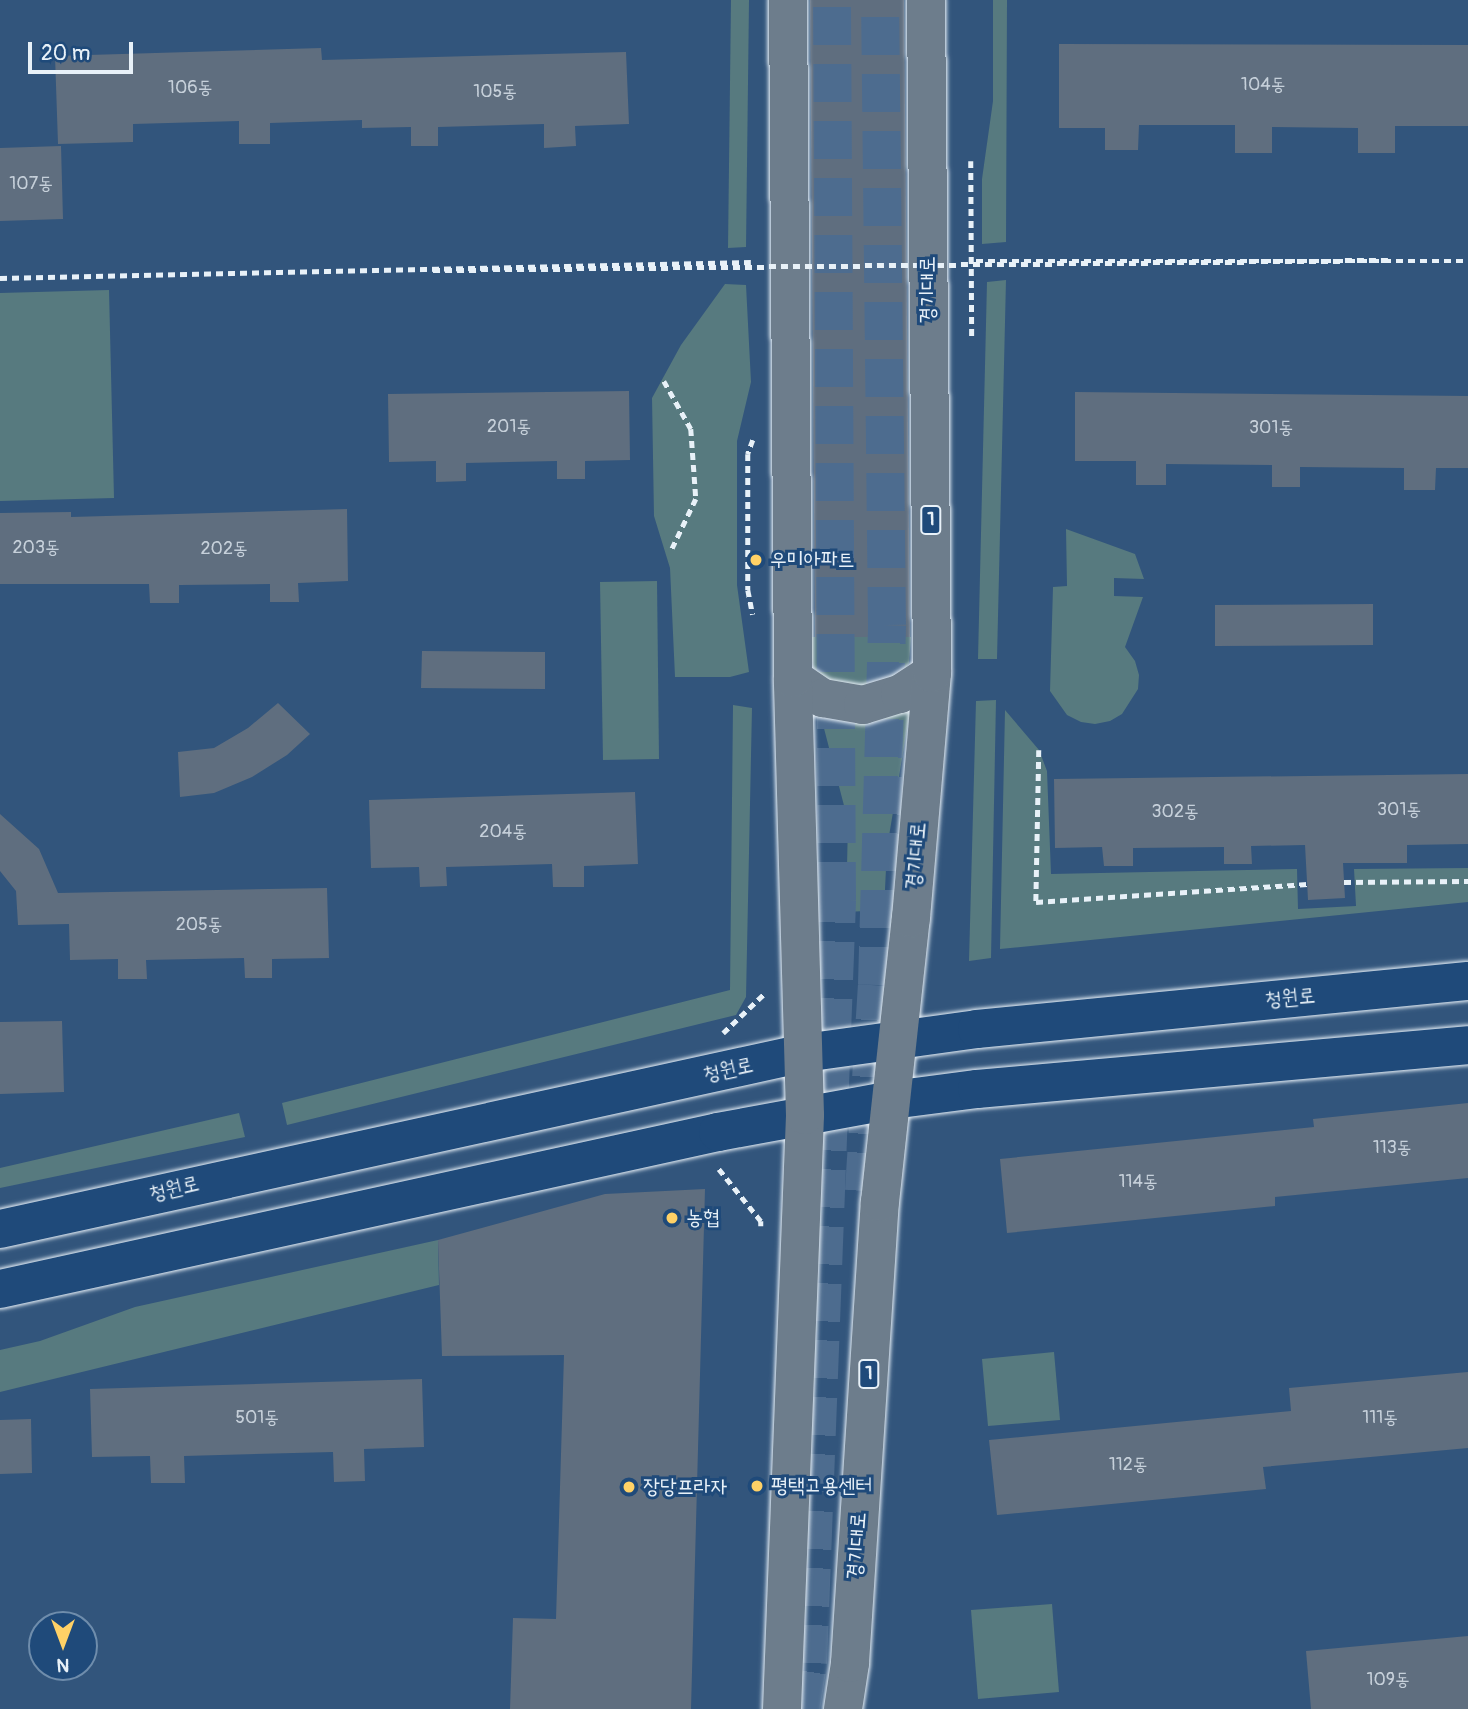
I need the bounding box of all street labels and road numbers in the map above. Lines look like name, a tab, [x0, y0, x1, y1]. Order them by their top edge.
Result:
street label: 경기대로	[915, 256, 941, 324]
road number: 1	[919, 505, 943, 536]
street label: 경기대로	[901, 821, 931, 891]
street label: 청원로	[1264, 983, 1316, 1013]
street label: 청원로	[701, 1052, 755, 1088]
street label: 청원로	[146, 1171, 202, 1207]
road number: 1	[857, 1358, 881, 1390]
street label: 경기대로	[842, 1511, 872, 1581]

